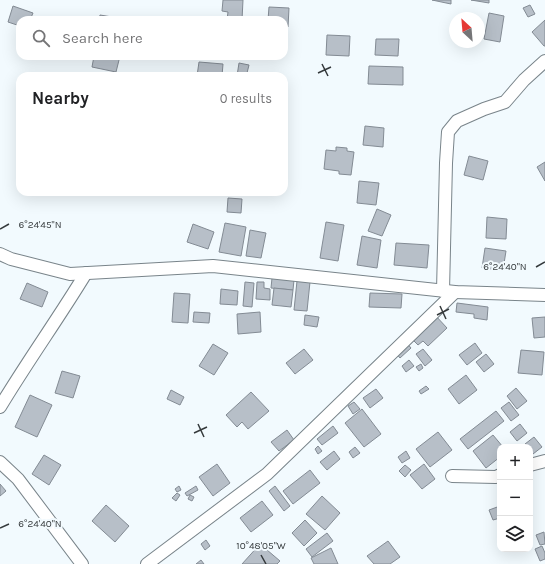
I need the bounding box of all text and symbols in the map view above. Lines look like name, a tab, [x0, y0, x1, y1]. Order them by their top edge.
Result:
north arrow	[449, 12, 485, 48]
search box	[16, 16, 288, 60]
icon: search	[30, 27, 52, 49]
text: Search here	[62, 29, 143, 47]
text: Nearby	[32, 88, 89, 108]
text: 0 results	[220, 91, 272, 106]
text: 6°24'45"N	[19, 219, 61, 231]
text: 6°24'40"N	[483, 261, 527, 273]
map controls	[497, 444, 533, 552]
button: +	[497, 444, 533, 480]
button: −	[497, 480, 533, 516]
button: layers	[497, 516, 533, 552]
text: 6°24'40"N	[18, 518, 62, 530]
text: 10°48'05"W	[236, 540, 286, 552]

